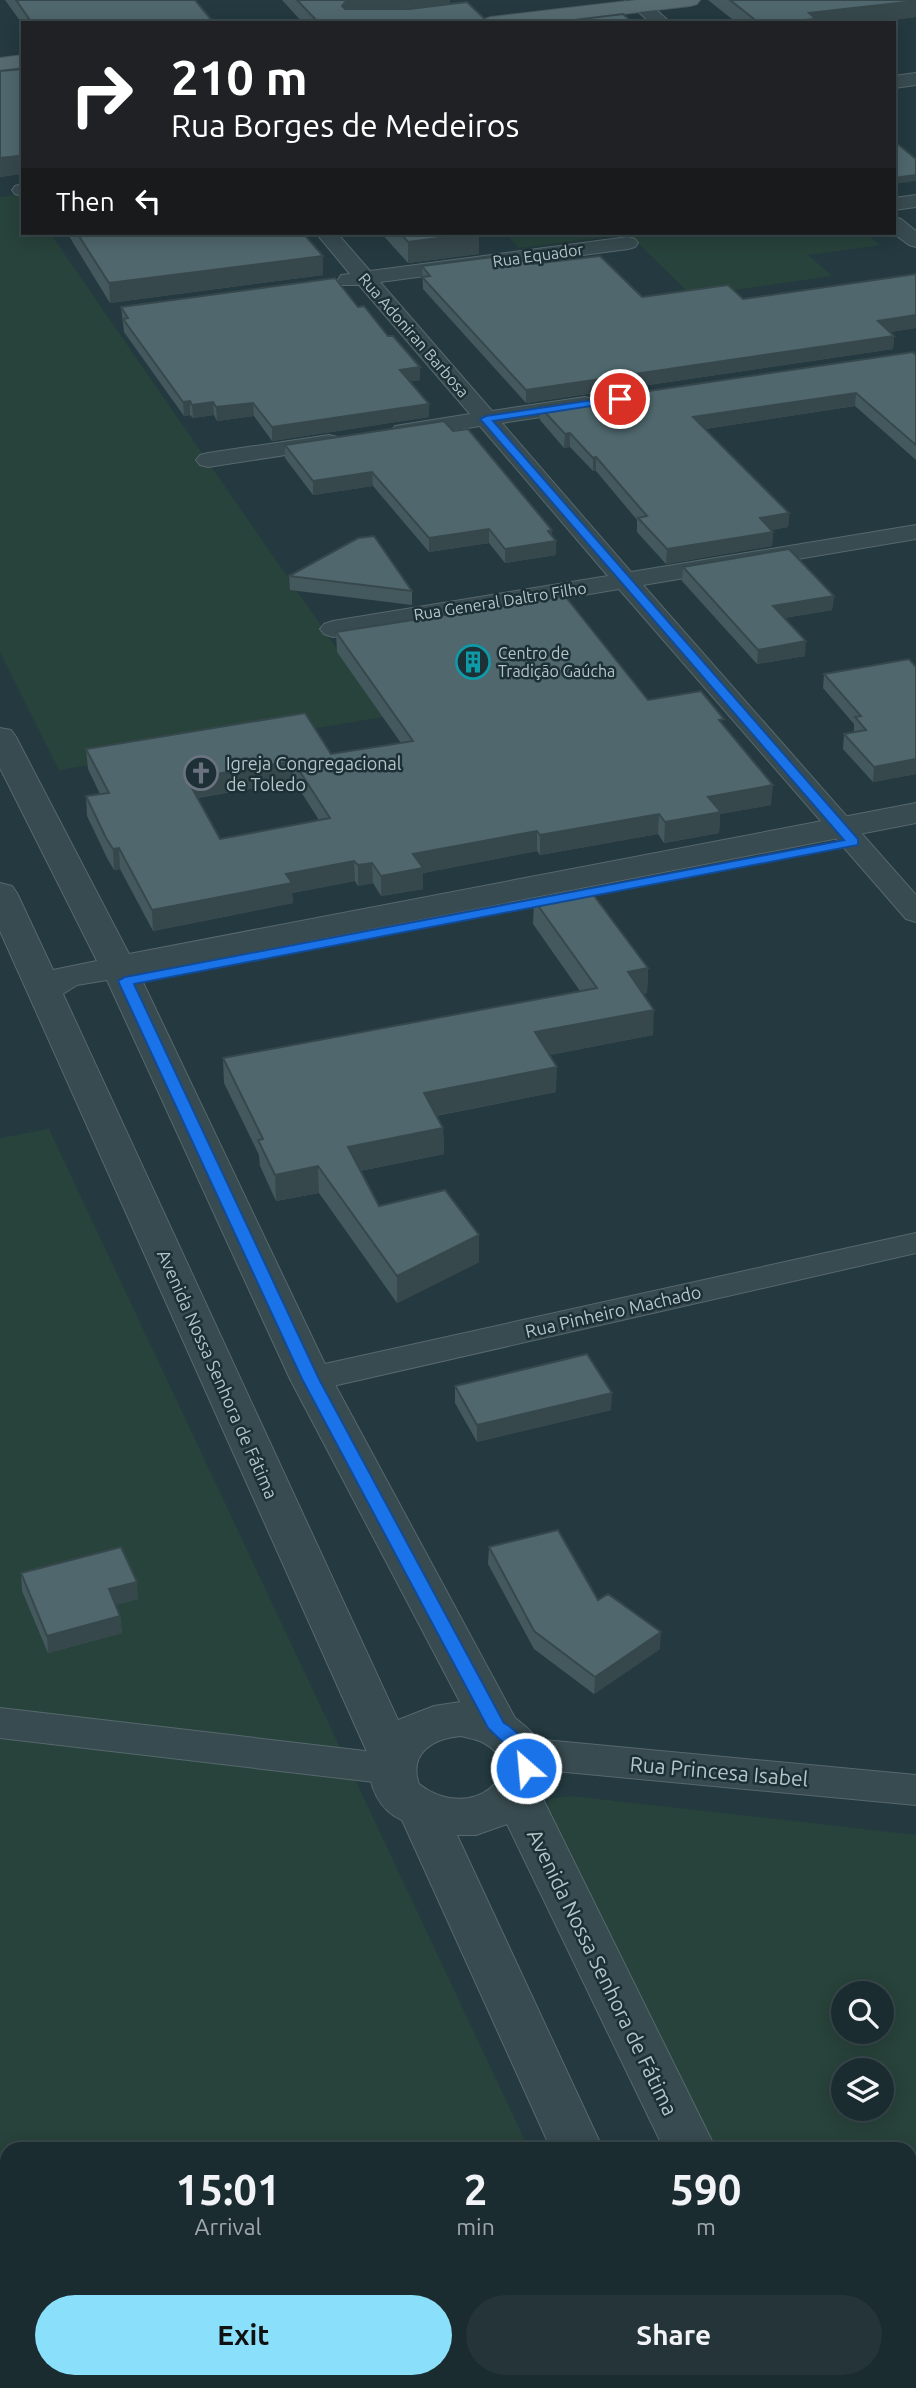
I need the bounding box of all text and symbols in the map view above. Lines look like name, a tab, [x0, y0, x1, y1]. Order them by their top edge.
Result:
icon: right	[56, 49, 147, 140]
text: 210 m	[171, 49, 308, 104]
text: Rua Borges de Medeiros	[171, 107, 519, 143]
icon: left	[129, 182, 167, 220]
text: Then	[56, 187, 115, 216]
street label: Rua Equador	[491, 240, 585, 270]
street label: Rua Adoniran Barbosa	[355, 269, 473, 401]
pin	[590, 369, 650, 429]
icon: arrive	[601, 380, 639, 418]
street label: Rua General Daltro Filho	[412, 578, 588, 624]
building icon: Centro de Tradição Gaúcha	[454, 643, 492, 681]
place label: Centro de Tradição Gaúcha	[498, 644, 615, 680]
place label: Igreja Congregacional de Toledo	[226, 753, 402, 794]
church icon: Igreja Congregacional de Toledo	[182, 754, 220, 792]
street label: Avenida Nossa Senhora de Fátima	[154, 1246, 282, 1502]
street label: Rua Pinheiro Machado	[523, 1281, 703, 1341]
position arrow	[489, 1731, 563, 1805]
street label: Rua Princesa Isabel	[629, 1751, 809, 1791]
street label: Avenida Nossa Senhora de Fátima	[523, 1825, 683, 2119]
map controls	[831, 1981, 894, 2121]
button: search	[831, 1981, 894, 2044]
button: layers	[831, 2058, 894, 2121]
text: 15:01	[176, 2166, 281, 2213]
text: 2	[464, 2166, 487, 2213]
text: 590	[670, 2166, 741, 2213]
text: Arrival	[195, 2214, 262, 2239]
text: min	[456, 2214, 495, 2239]
text: m	[696, 2214, 716, 2239]
button: Exit	[35, 2295, 452, 2375]
button: Share	[466, 2295, 882, 2375]

